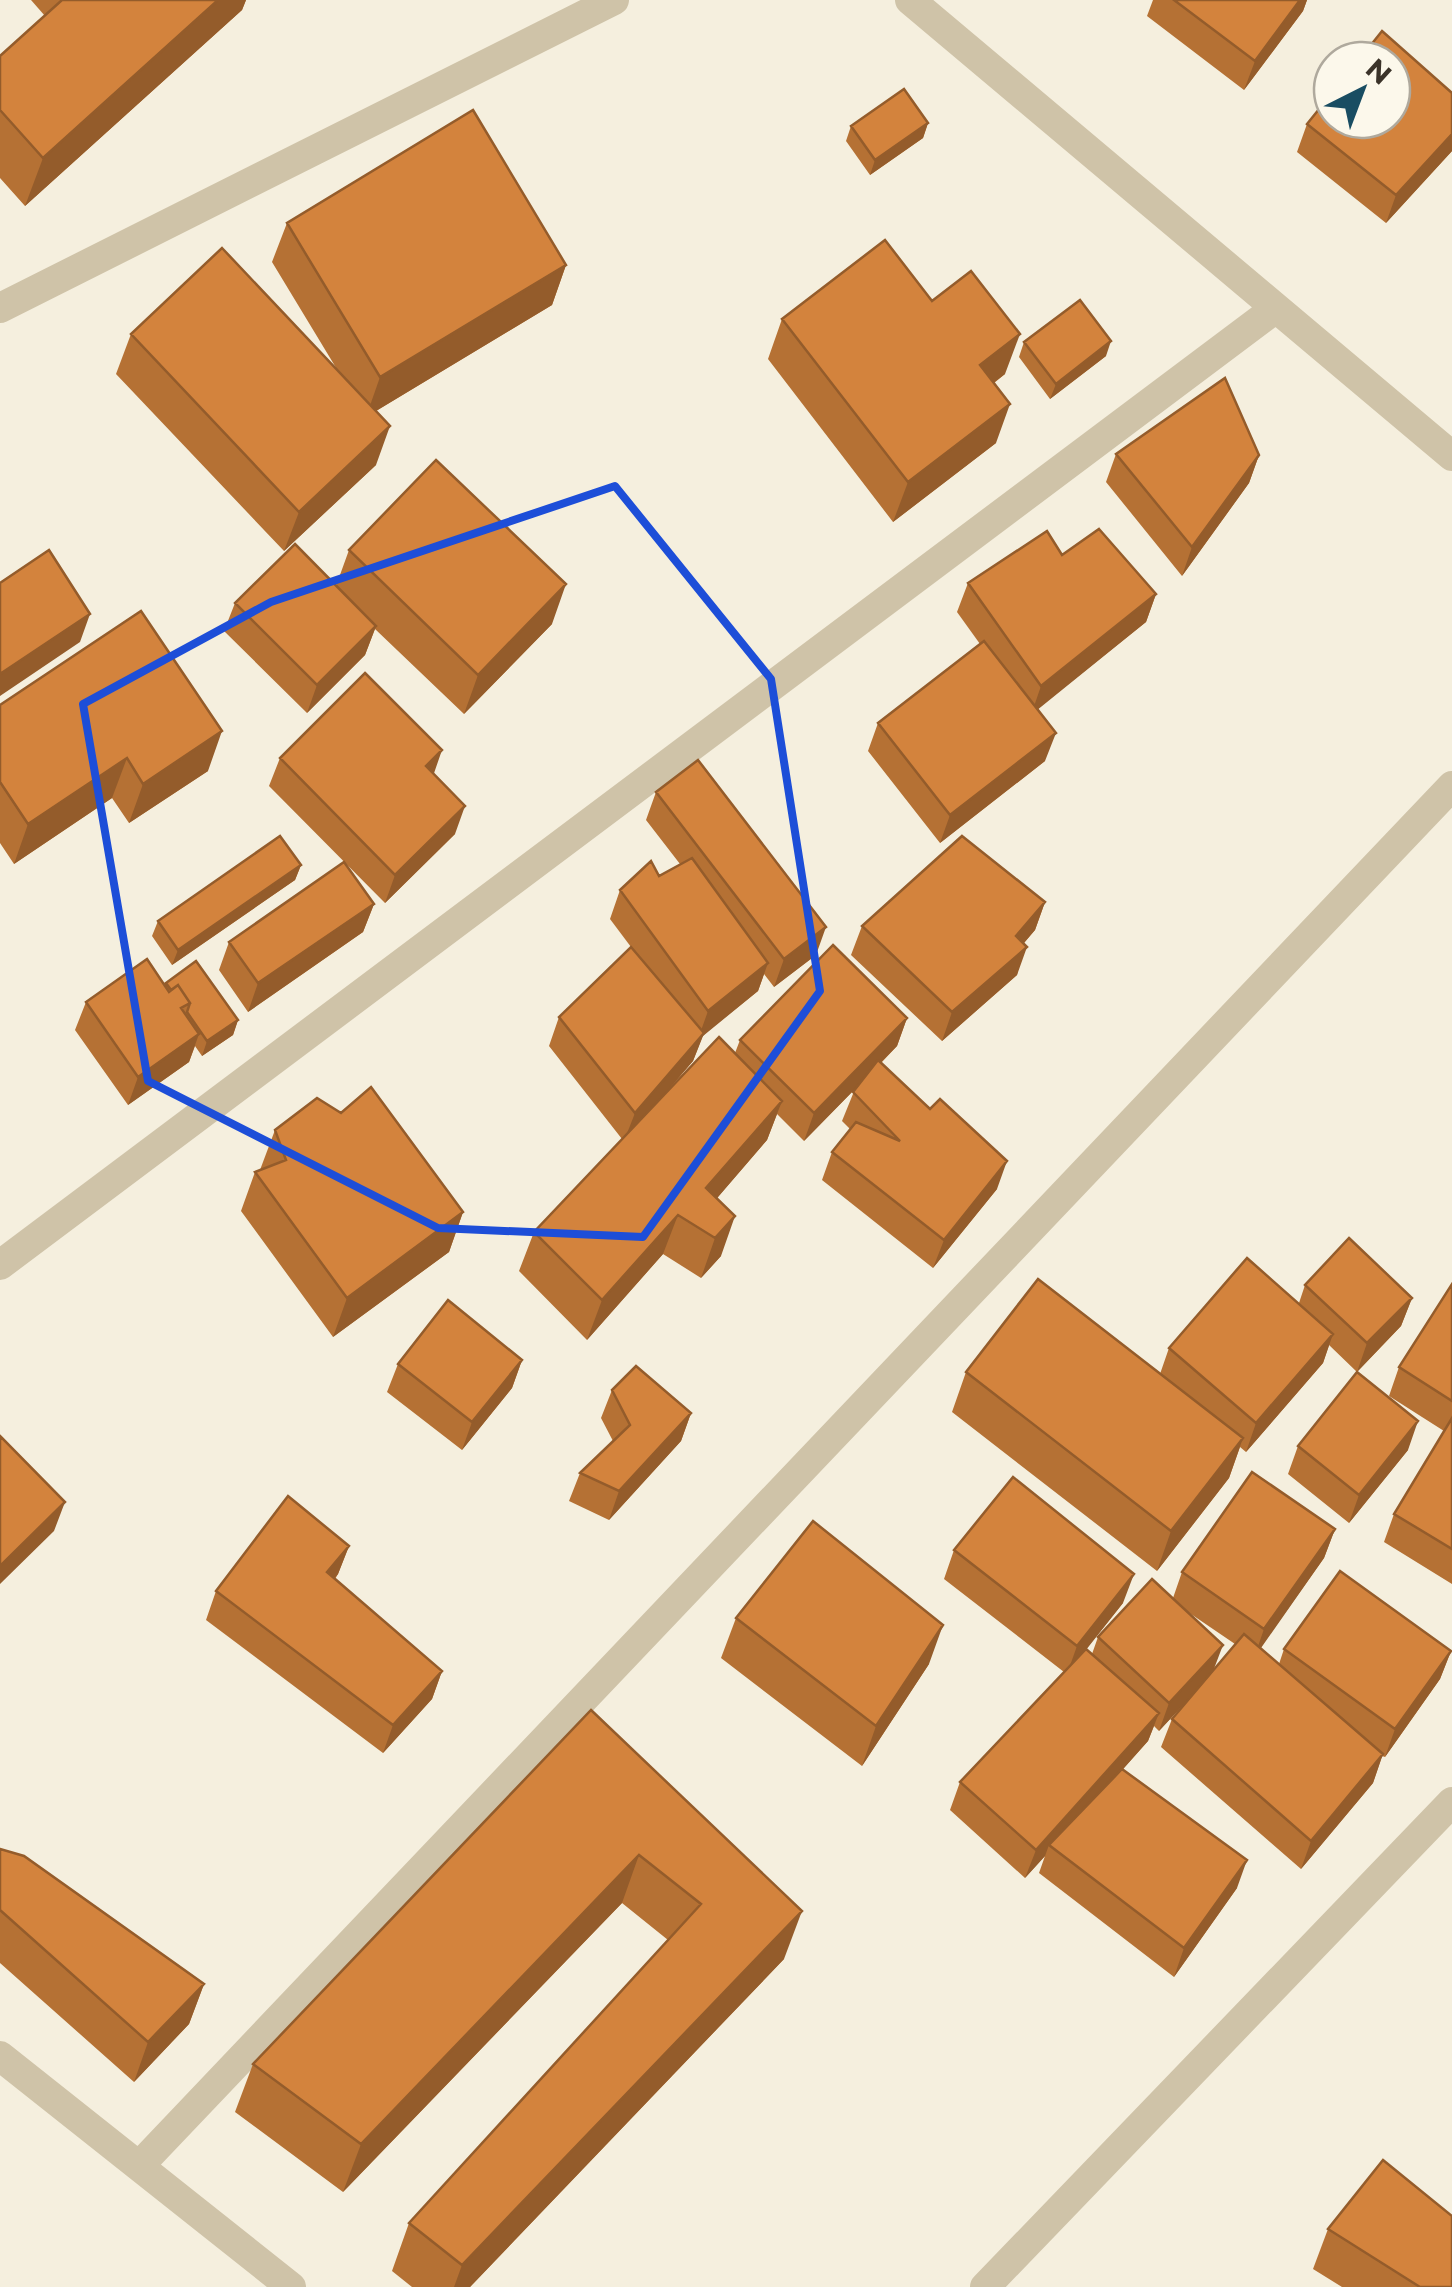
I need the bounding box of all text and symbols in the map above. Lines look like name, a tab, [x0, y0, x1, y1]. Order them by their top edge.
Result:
north arrow	[1312, 40, 1412, 140]
text: N	[1359, 51, 1399, 92]

